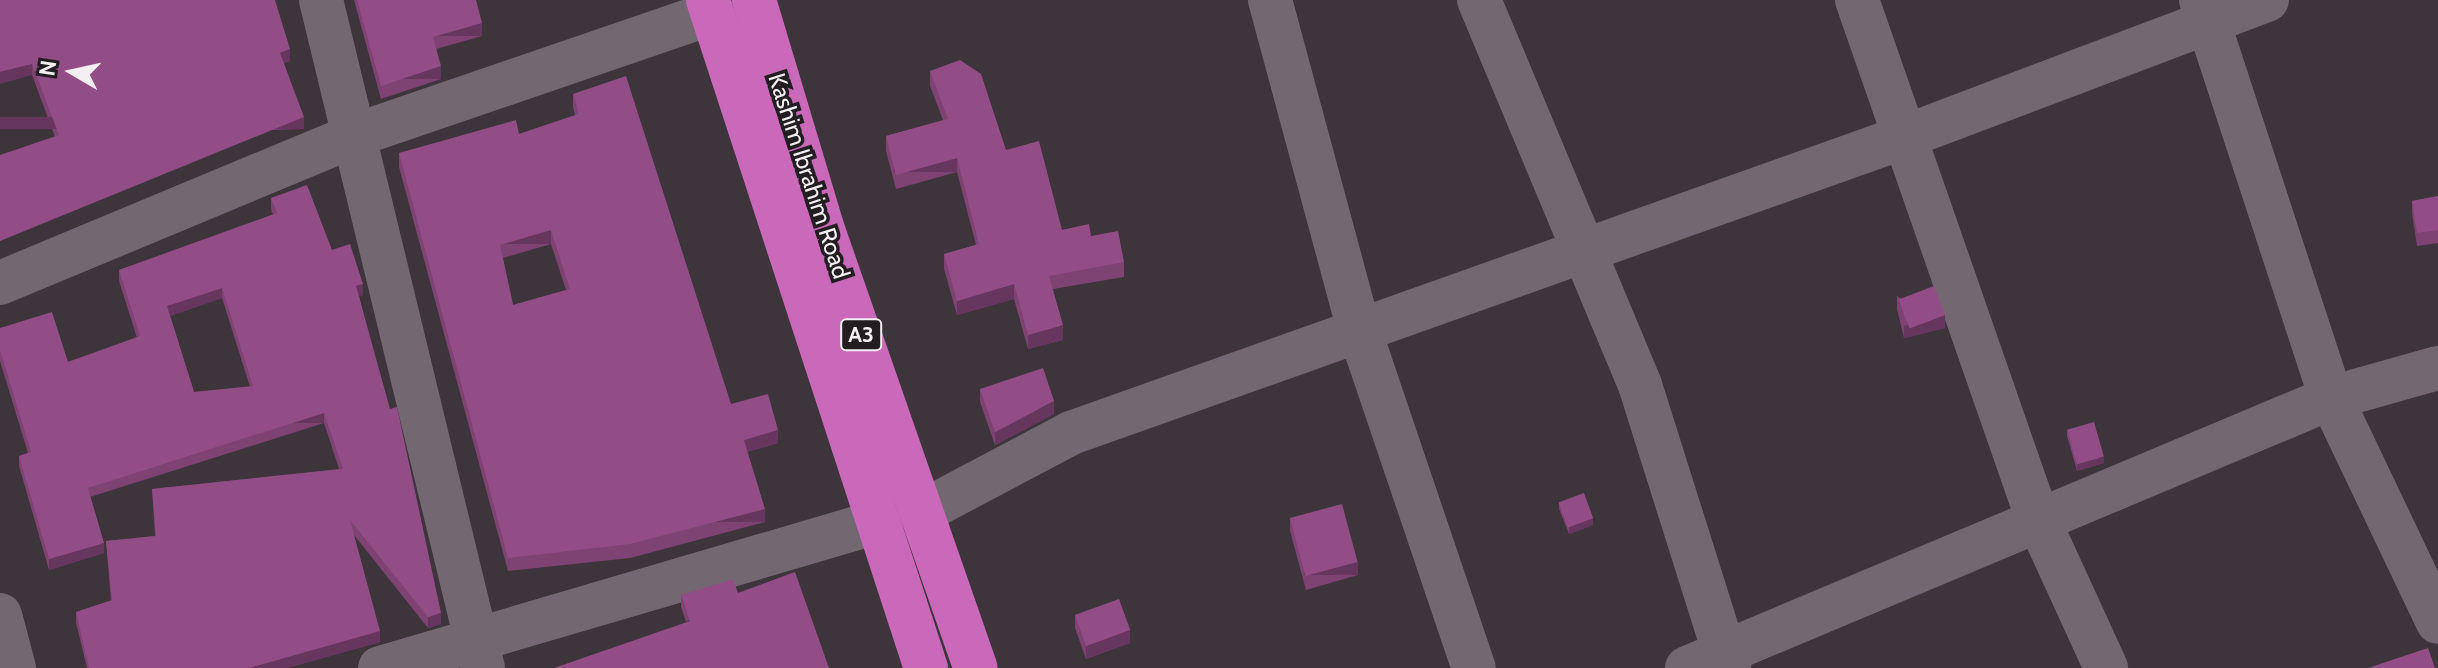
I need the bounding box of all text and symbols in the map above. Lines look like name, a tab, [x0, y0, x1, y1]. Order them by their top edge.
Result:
north arrow	[32, 32, 112, 112]
text: N	[33, 58, 62, 78]
street label: Kashim Ibrahim Road	[762, 70, 856, 282]
road number: A3	[839, 317, 883, 353]

